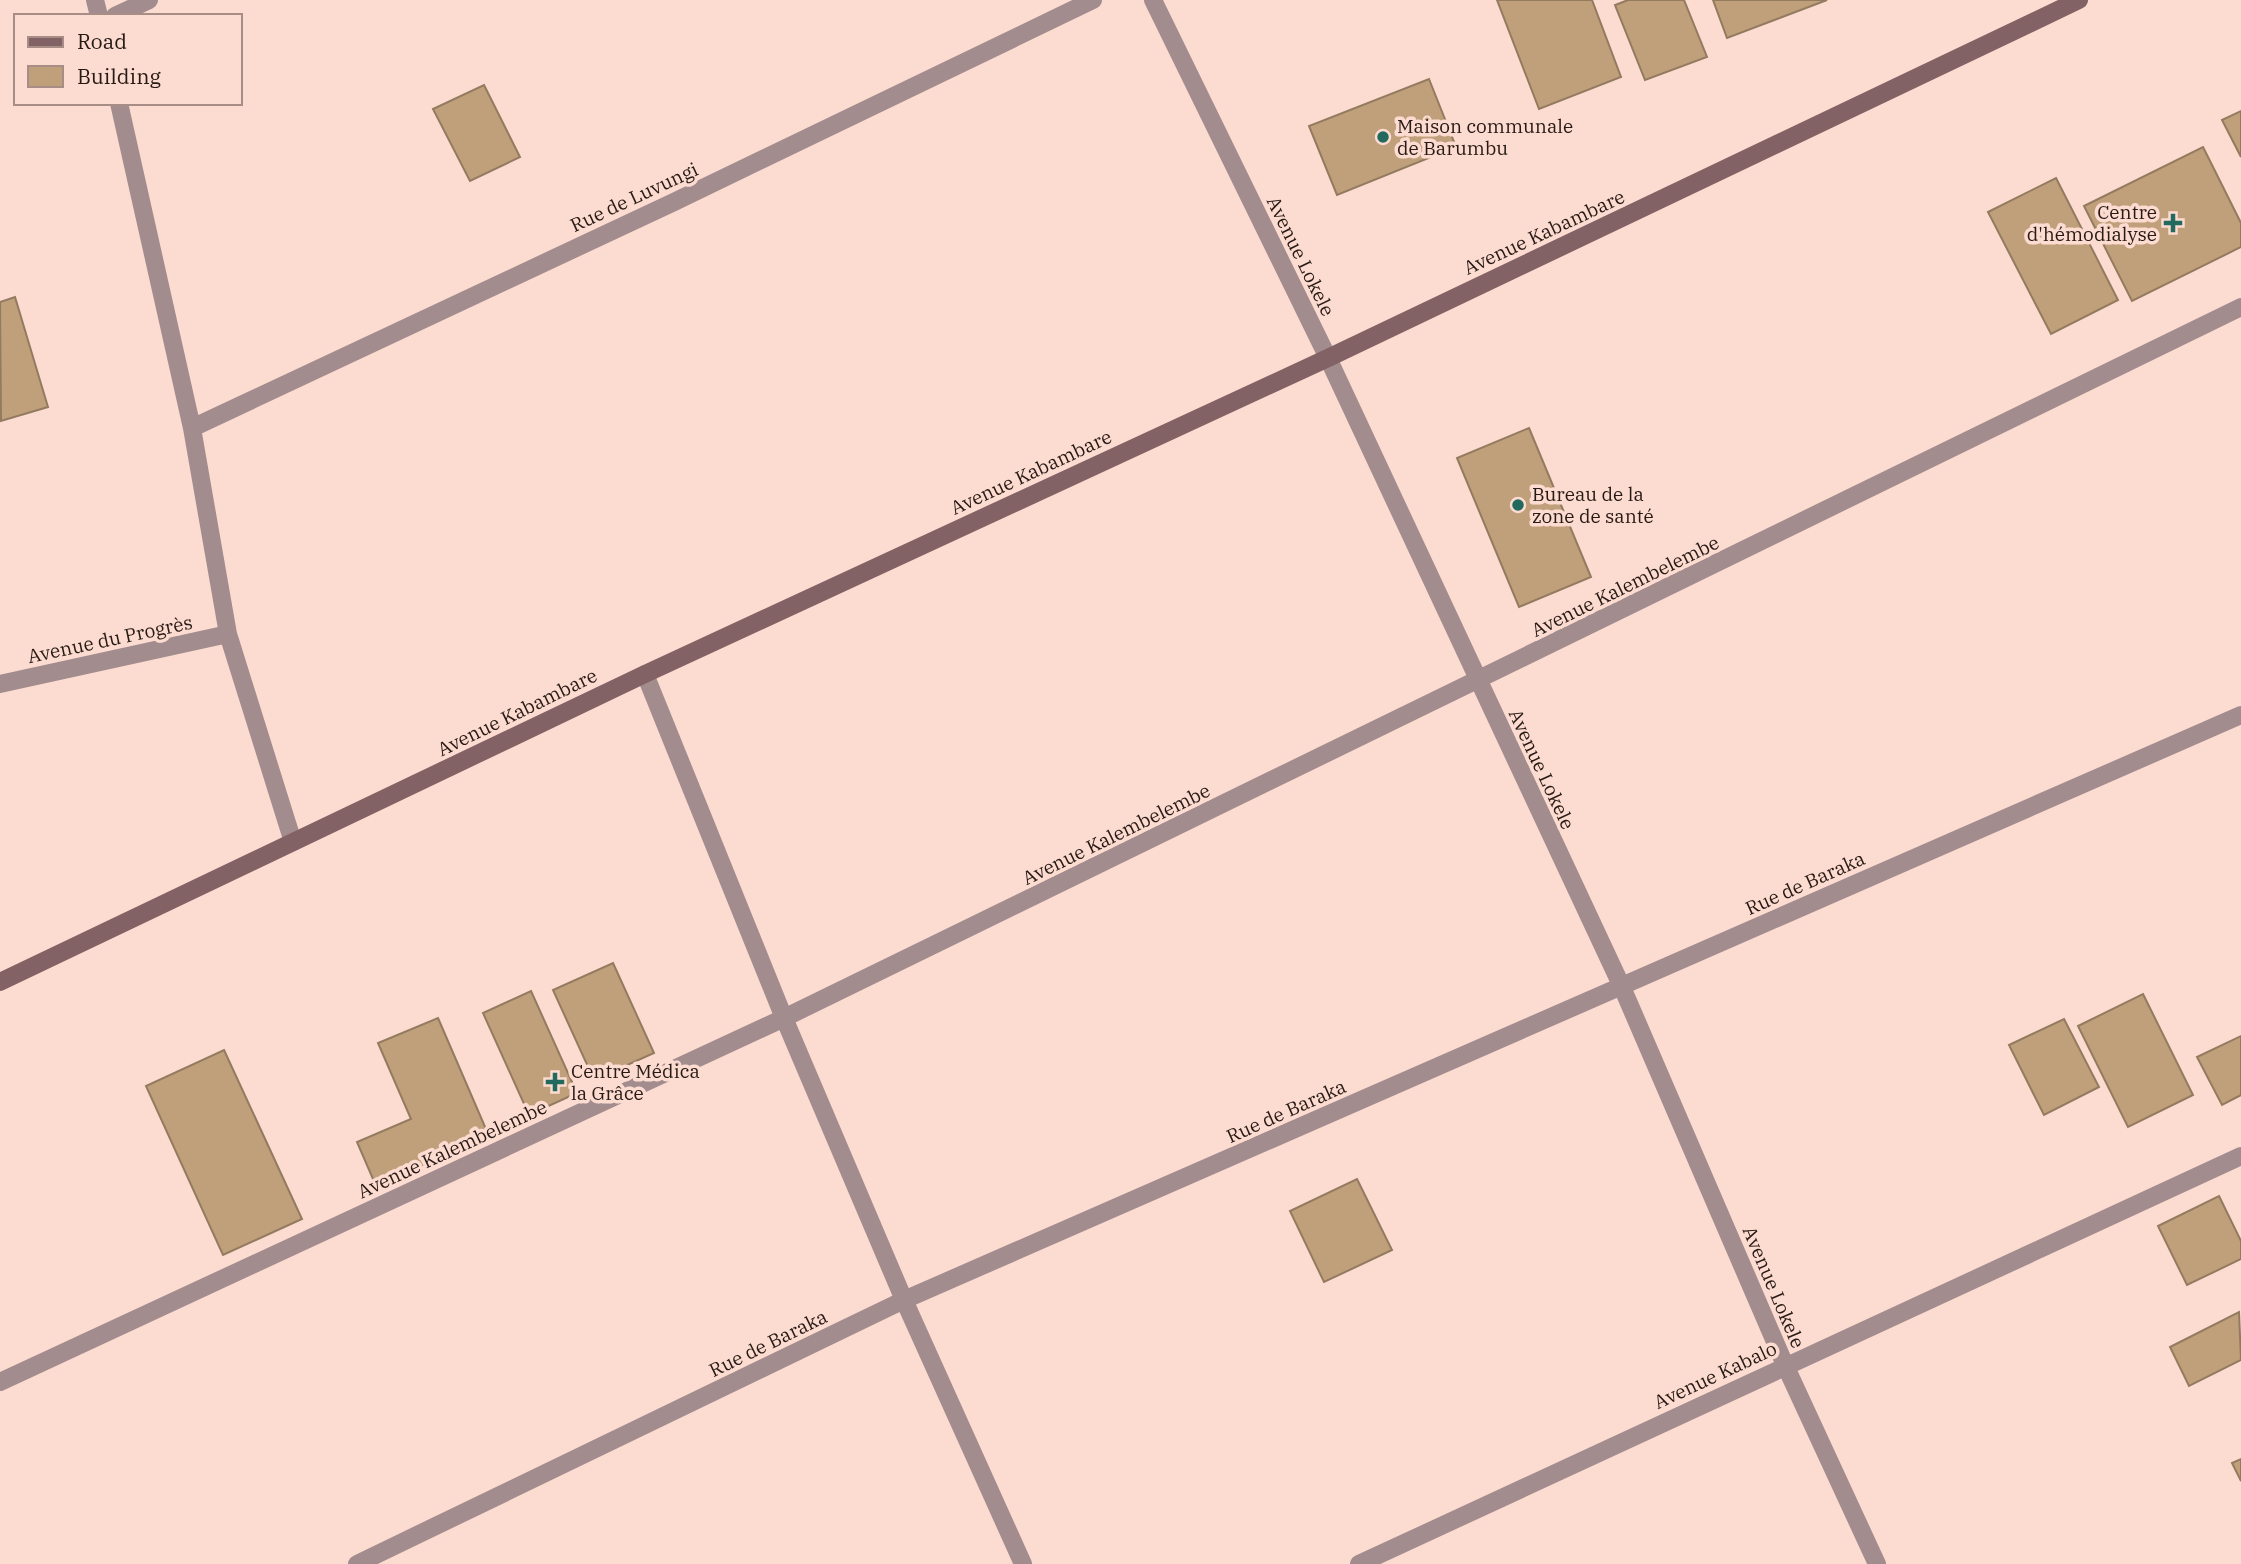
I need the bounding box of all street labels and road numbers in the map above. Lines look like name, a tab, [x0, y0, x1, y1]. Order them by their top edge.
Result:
street label: Rue de Luvungi	[566, 157, 702, 237]
street label: Avenue Kabambare	[1460, 184, 1628, 280]
street label: Avenue Lokele	[1262, 192, 1340, 320]
street label: Avenue Kabambare	[947, 424, 1115, 520]
street label: Avenue Kalembelembe	[1527, 530, 1723, 642]
street label: Avenue du Progrès	[25, 610, 195, 668]
street label: Avenue Kabambare	[433, 663, 601, 761]
street label: Avenue Lokele	[1504, 705, 1580, 833]
street label: Avenue Kalembelembe	[1018, 778, 1214, 890]
street label: Rue de Baraka	[1741, 846, 1869, 920]
street label: Rue de Baraka	[1222, 1074, 1350, 1148]
street label: Avenue Kalembelembe	[354, 1095, 550, 1203]
street label: Avenue Lokele	[1738, 1222, 1810, 1352]
street label: Rue de Baraka	[705, 1304, 831, 1382]
street label: Avenue Kabalo	[1650, 1336, 1780, 1414]

